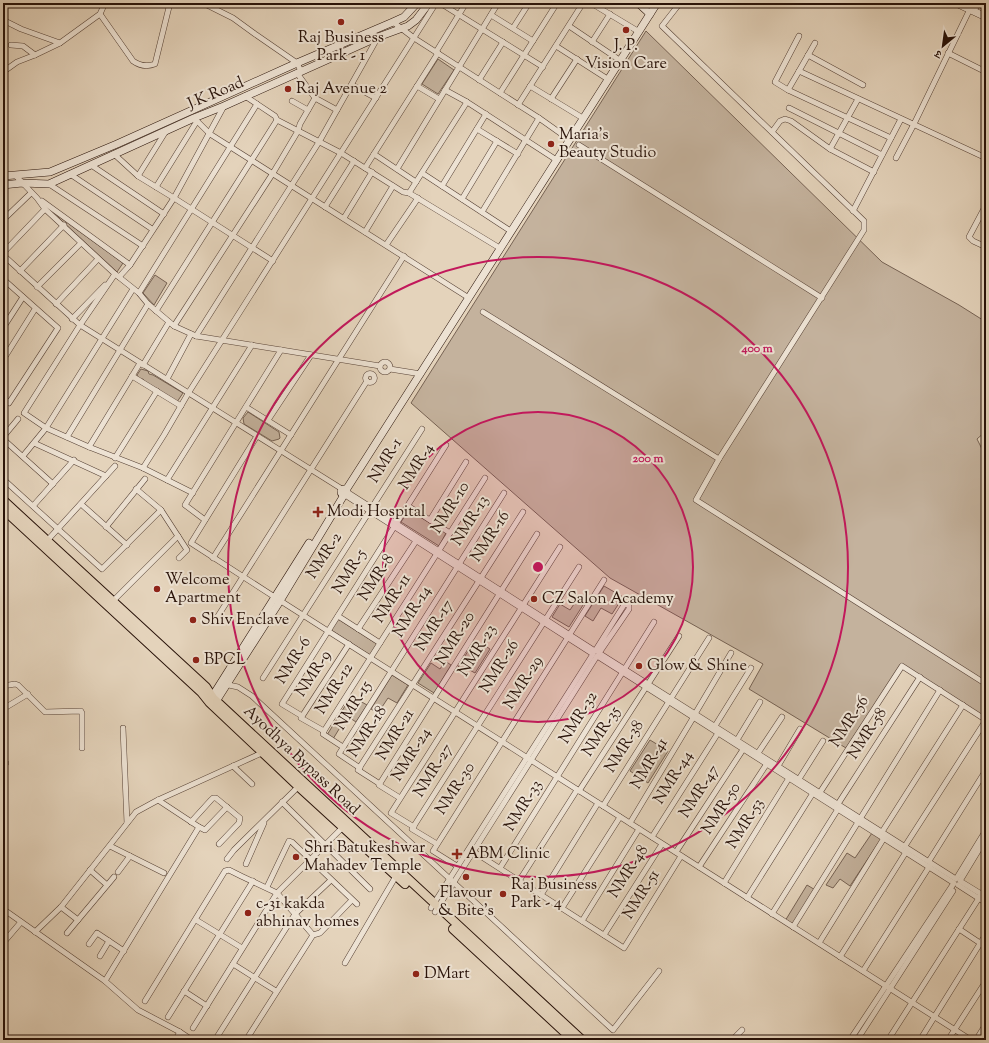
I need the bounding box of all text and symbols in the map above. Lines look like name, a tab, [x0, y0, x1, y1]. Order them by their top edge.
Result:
marker: Raj Business Park - 1	[336, 17, 346, 27]
marker: J. P. Vision Care	[621, 25, 631, 35]
north arrow	[923, 26, 963, 66]
place label: Raj Business Park - 1	[298, 27, 384, 68]
place label: J. P. Vision Care	[585, 35, 667, 76]
text: उ	[931, 45, 946, 63]
street label: J K Road	[183, 72, 248, 117]
place label: Raj Avenue 2	[296, 78, 387, 101]
marker: Raj Avenue 2	[283, 84, 293, 94]
place label: Maria's Beauty Studio	[559, 124, 656, 165]
marker: Maria's Beauty Studio	[546, 139, 556, 149]
text: 400 m	[740, 340, 773, 358]
street label: NMR-1	[363, 434, 409, 488]
street label: NMR-4	[394, 439, 440, 495]
text: 200 m	[633, 450, 663, 468]
street label: NMR-10	[426, 478, 476, 538]
street label: NMR-13	[446, 491, 496, 551]
place label: Modi Hospital	[327, 501, 426, 524]
marker: Modi Hospital	[312, 506, 324, 518]
street label: NMR-16	[466, 507, 516, 567]
street label: NMR-2	[301, 528, 349, 584]
street label: NMR-5	[327, 545, 373, 599]
street label: NMR-8	[353, 550, 401, 606]
centre of rings	[531, 560, 545, 574]
place label: Welcome Apartment	[165, 569, 241, 610]
street label: NMR-11	[368, 569, 418, 628]
street label: NMR-14	[388, 582, 438, 642]
marker: Welcome Apartment	[152, 584, 162, 594]
place label: CZ Salon Academy	[542, 588, 674, 611]
marker: CZ Salon Academy	[529, 594, 539, 604]
street label: NMR-17	[410, 596, 460, 656]
street label: NMR-20	[430, 608, 482, 670]
place label: Shiv Enclave	[201, 609, 289, 632]
marker: Shiv Enclave	[188, 615, 198, 625]
street label: NMR-23	[453, 620, 503, 682]
street label: NMR-6	[270, 633, 318, 689]
street label: NMR-26	[475, 636, 525, 698]
street label: NMR-9	[290, 646, 338, 702]
place label: BPCL	[204, 649, 246, 672]
street label: NMR-29	[499, 652, 550, 714]
marker: BPCL	[191, 655, 201, 665]
place label: Glow & Shine	[647, 655, 747, 678]
street label: NMR-12	[310, 658, 360, 719]
marker: Glow & Shine	[634, 661, 644, 671]
street label: NMR-15	[330, 676, 379, 735]
street label: NMR-32	[554, 687, 604, 749]
street label: NMR-56	[825, 692, 875, 752]
street label: Ayodhya Bypass Road	[238, 701, 364, 821]
street label: NMR-18	[343, 702, 393, 762]
street label: NMR-35	[577, 702, 627, 762]
street label: NMR-21	[371, 704, 421, 765]
street label: NMR-58	[843, 704, 893, 764]
street label: NMR-38	[600, 716, 650, 778]
street label: NMR-24	[387, 724, 437, 786]
street label: NMR-41	[626, 733, 675, 794]
street label: NMR-27	[409, 740, 459, 802]
street label: NMR-44	[649, 747, 699, 809]
street label: NMR-30	[430, 758, 482, 820]
street label: NMR-47	[674, 761, 726, 823]
street label: NMR-33	[499, 776, 549, 836]
street label: NMR-50	[697, 778, 747, 840]
street label: NMR-53	[721, 794, 771, 854]
place label: Shri Batukeshwar Mahadev Temple	[304, 837, 425, 878]
street label: NMR-48	[603, 841, 655, 903]
place label: ABM Clinic	[466, 843, 550, 866]
marker: ABM Clinic	[451, 848, 463, 860]
marker: Shri Batukeshwar Mahadev Temple	[291, 852, 301, 862]
street label: NMR-51	[618, 865, 667, 924]
marker: Flavour & Bite's	[461, 872, 471, 882]
place label: Raj Business Park - 4	[511, 874, 597, 915]
place label: Flavour & Bite's	[438, 882, 494, 923]
marker: Raj Business Park - 4	[498, 889, 508, 899]
place label: c-31 kakda abhinav homes	[256, 893, 359, 934]
marker: c-31 kakda abhinav homes	[243, 908, 253, 918]
place label: DMart	[424, 963, 470, 986]
marker: DMart	[411, 969, 421, 979]

